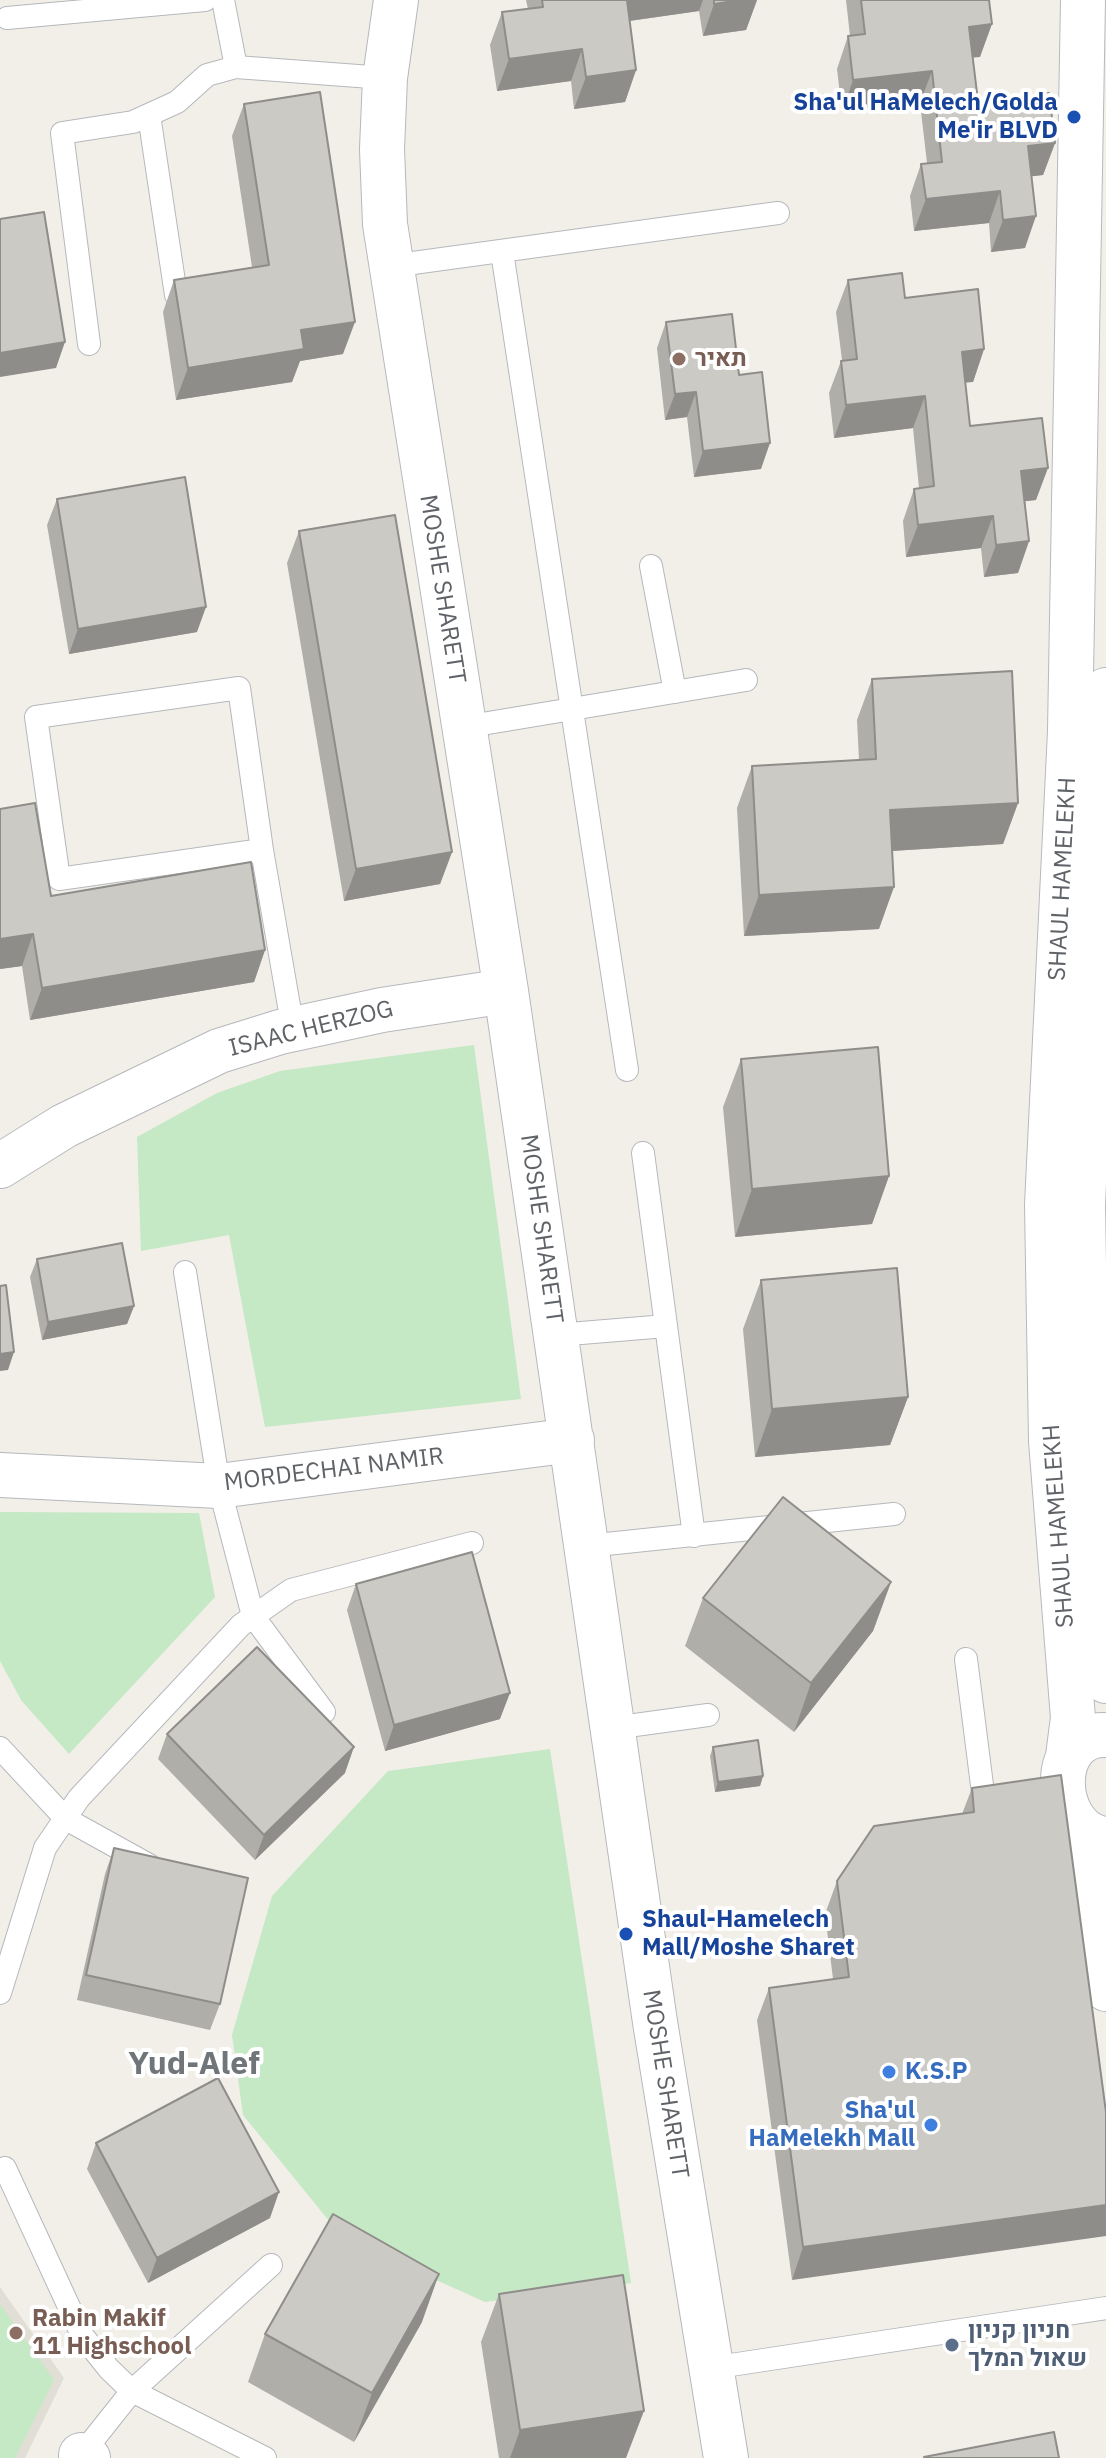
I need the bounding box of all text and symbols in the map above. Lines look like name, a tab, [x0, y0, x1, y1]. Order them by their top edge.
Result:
place label: Sha'ul HaMelech/Golda Me'ir BLVD	[793, 89, 1058, 145]
marker: Sha'ul HaMelech/Golda Me'ir BLVD	[1065, 108, 1083, 126]
place label: תאיר	[695, 345, 747, 373]
marker: תאיר	[670, 350, 688, 368]
street label: MOSHE SHARETT	[413, 493, 471, 685]
street label: SHAUL HAMELEKH	[1043, 776, 1083, 982]
street label: ISAAC HERZOG	[226, 995, 396, 1063]
street label: MOSHE SHARETT	[513, 1133, 569, 1325]
street label: SHAUL HAMELEKH	[1038, 1423, 1080, 1629]
street label: MORDECHAI NAMIR	[222, 1442, 446, 1498]
place label: Shaul-Hamelech Mall/Moshe Sharet	[642, 1906, 855, 1962]
marker: Shaul-Hamelech Mall/Moshe Sharet	[617, 1925, 635, 1943]
street label: MOSHE SHARETT	[636, 1988, 694, 2180]
district label: Yud-Alef	[128, 2046, 260, 2084]
place label: K.S.P	[905, 2058, 968, 2086]
marker: K.S.P	[880, 2063, 898, 2081]
place label: Sha'ul HaMelekh Mall	[749, 2097, 915, 2153]
marker: Sha'ul HaMelekh Mall	[922, 2116, 940, 2134]
place label: Rabin Makif 11 Highschool	[32, 2305, 191, 2361]
place label: חניון קניון שאול המלך	[968, 2317, 1087, 2373]
marker: Rabin Makif 11 Highschool	[7, 2324, 25, 2342]
marker: חניון קניון שאול המלך	[943, 2336, 961, 2354]

